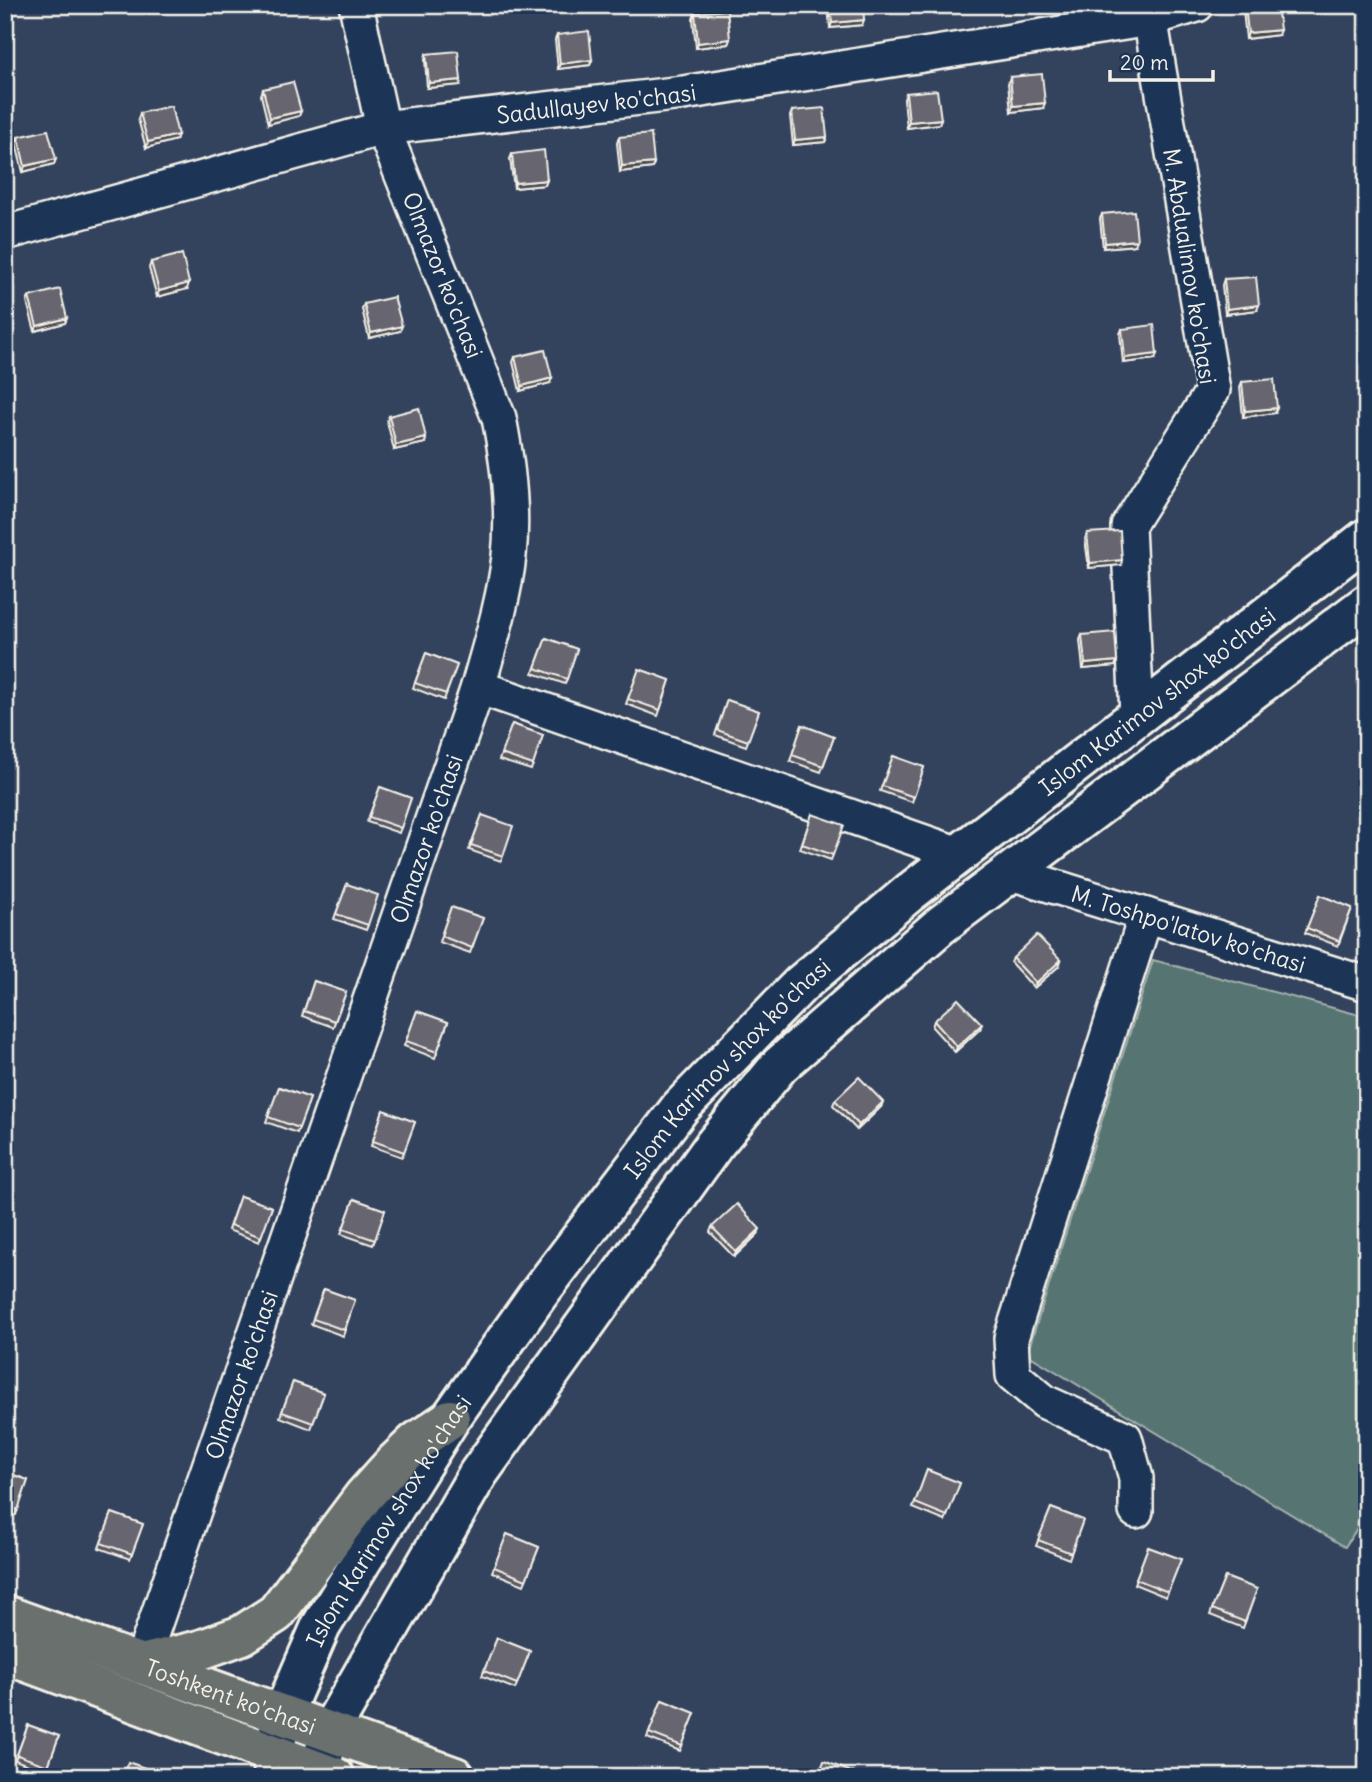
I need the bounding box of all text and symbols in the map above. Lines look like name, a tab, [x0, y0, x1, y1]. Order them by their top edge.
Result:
scale bar	[1110, 38, 1213, 82]
text: 20 m	[1120, 49, 1169, 76]
street label: Sadullayev ko'chasi	[495, 77, 698, 129]
street label: M. Abdualimov ko'chasi	[1157, 146, 1223, 386]
street label: Olmazor ko'chasi	[396, 188, 490, 362]
street label: Islom Karimov shox ko'chasi	[1033, 600, 1281, 801]
street label: Olmazor ko'chasi	[383, 750, 468, 927]
street label: M. Toshpo'latov ko'chasi	[1068, 878, 1309, 979]
street label: Islom Karimov shox ko'chasi	[617, 951, 836, 1184]
street label: Olmazor ko'chasi	[198, 1286, 283, 1463]
street label: Islom Karimov shox ko'chasi	[300, 1389, 477, 1651]
street label: Toshkent ko'chasi	[141, 1652, 320, 1740]

